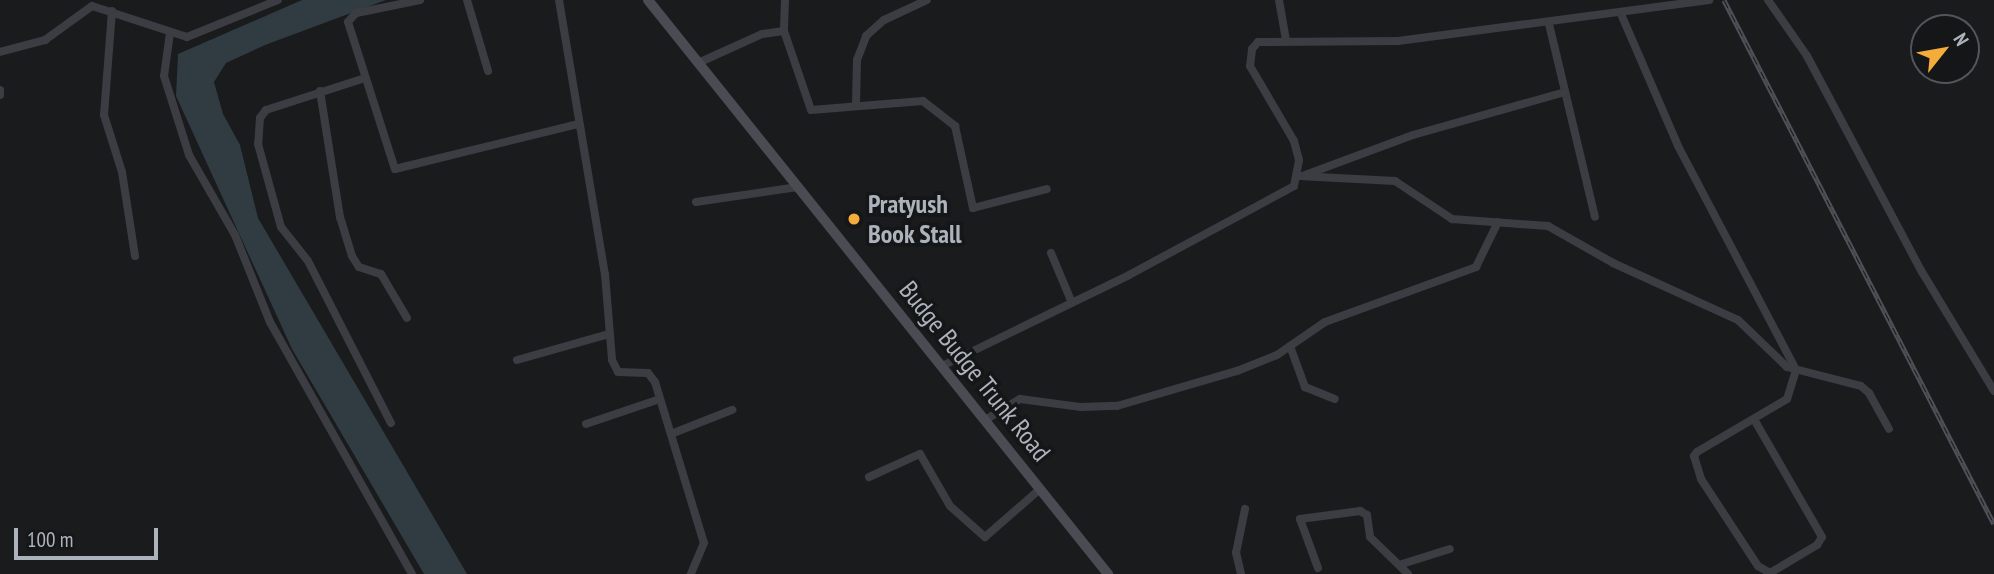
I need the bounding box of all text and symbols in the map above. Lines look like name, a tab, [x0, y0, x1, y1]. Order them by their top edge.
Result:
north arrow	[1910, 14, 1980, 84]
text: N	[1948, 29, 1974, 50]
place label: Pratyush Book Stall	[868, 188, 962, 249]
marker: Pratyush Book Stall	[846, 211, 862, 227]
street label: Budge Budge Trunk Road	[892, 274, 1058, 468]
scale bar	[18, 514, 161, 558]
text: 100 m	[27, 526, 73, 553]

